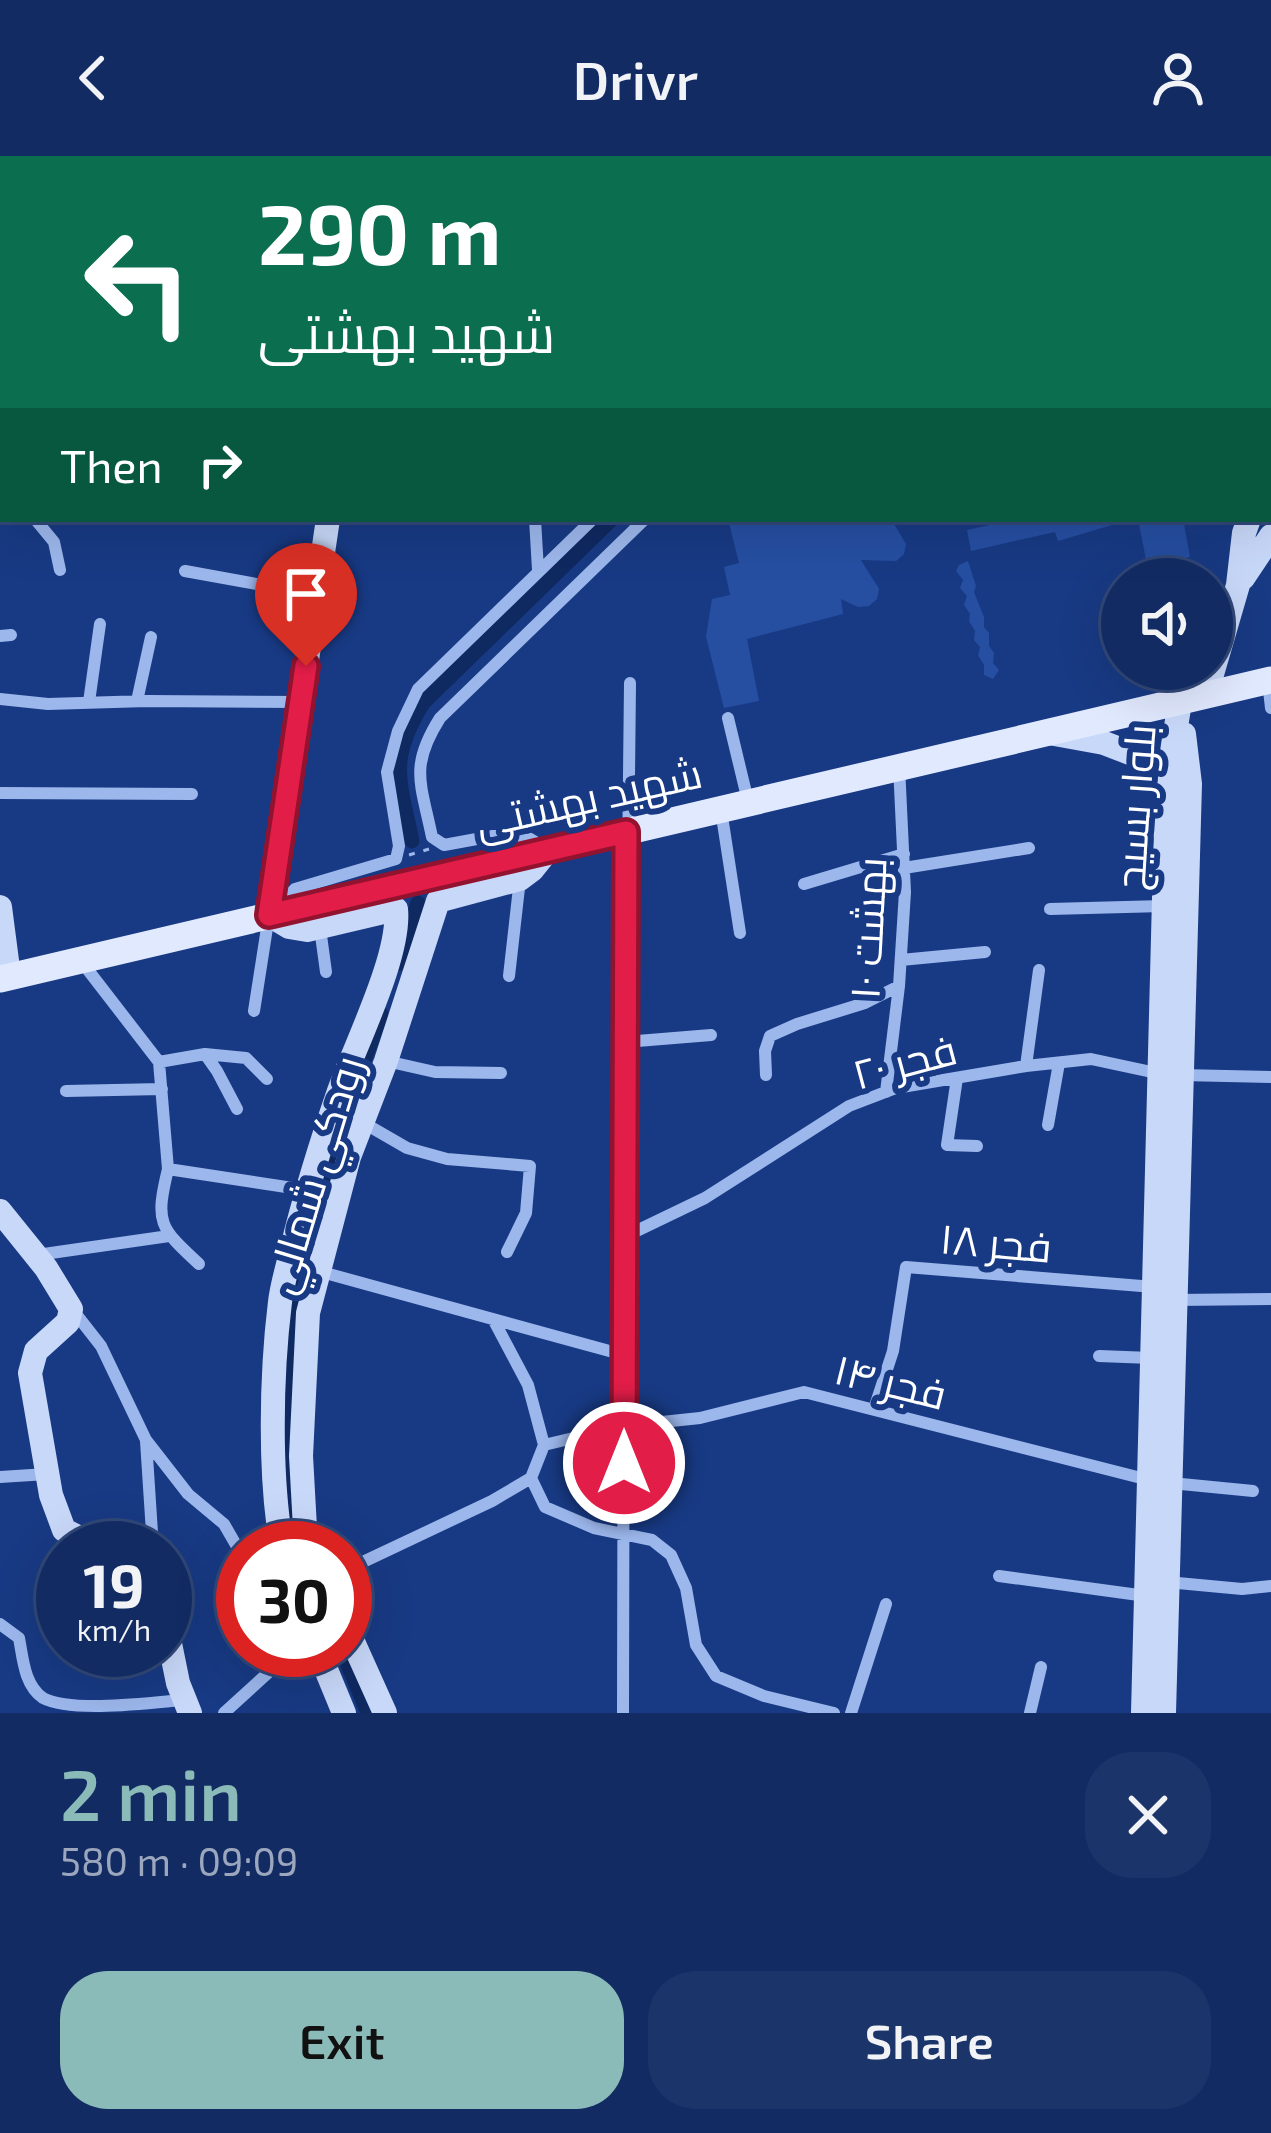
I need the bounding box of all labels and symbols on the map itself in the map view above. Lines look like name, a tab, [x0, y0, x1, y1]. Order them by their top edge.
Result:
pin	[255, 543, 357, 666]
street label: بلوار بسیج	[1102, 722, 1169, 892]
street label: شهید بهشتی	[470, 746, 707, 848]
street label: بهشت ۱۰	[837, 856, 897, 1000]
street label: فجر ۲۰	[847, 1022, 962, 1099]
street label: رودکي شمالي	[252, 1049, 381, 1302]
street label: فجر ۱۸	[938, 1211, 1054, 1272]
street label: فجر ۱۴	[830, 1342, 952, 1419]
position arrow	[561, 1400, 687, 1526]
speed limit sign: 30	[216, 1521, 372, 1677]

